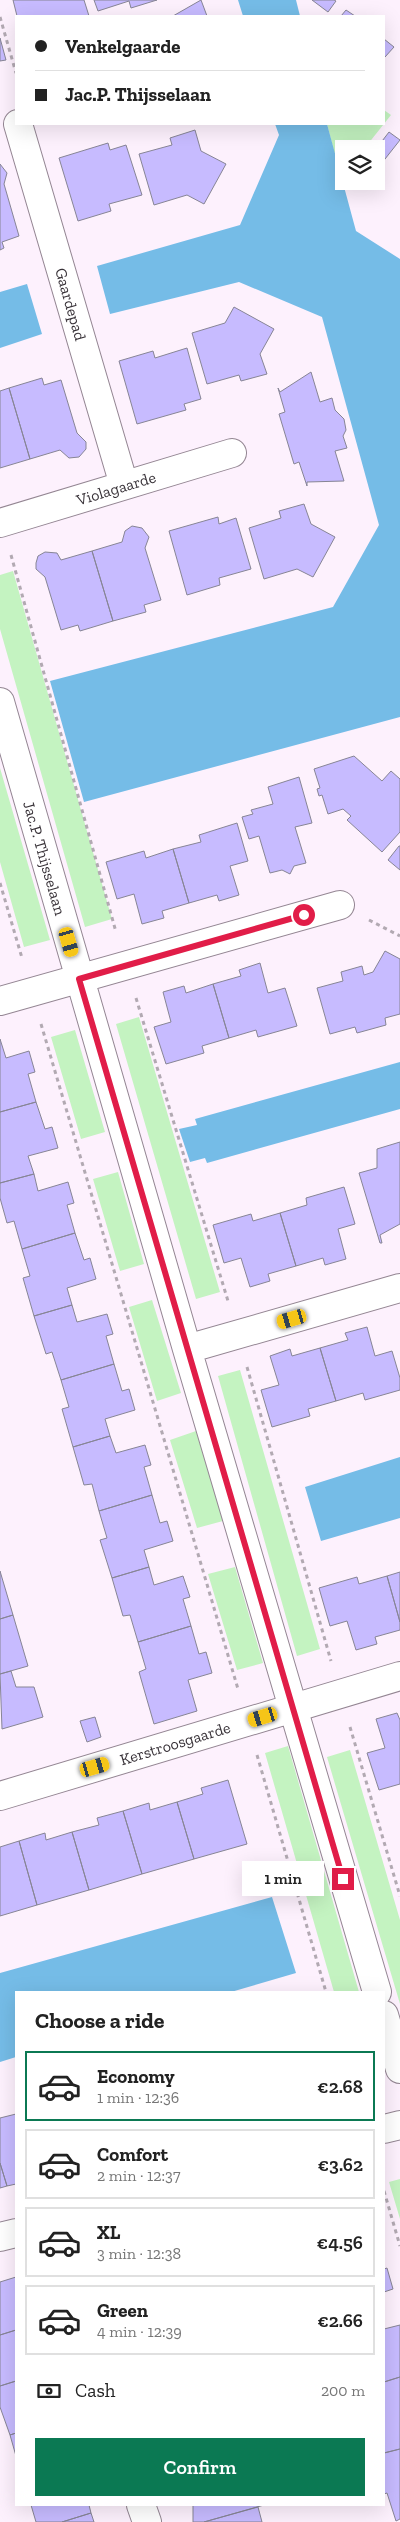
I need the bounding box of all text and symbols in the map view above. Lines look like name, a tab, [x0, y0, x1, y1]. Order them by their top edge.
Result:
text: Venkelgaarde	[65, 35, 180, 58]
text: Jac.P. Thijsselaan	[65, 83, 211, 106]
map controls	[335, 140, 385, 190]
button: layers	[335, 140, 385, 190]
street label: Gaardepad	[51, 266, 90, 343]
street label: Violagaarde	[73, 467, 158, 510]
street label: Jac.P. Thijsselaan	[19, 799, 70, 918]
route start	[293, 904, 315, 926]
car	[57, 926, 80, 958]
car	[275, 1308, 308, 1330]
car	[246, 1705, 279, 1729]
street label: Kerstroosgaarde	[118, 1718, 233, 1769]
car	[78, 1756, 111, 1778]
callout: 1 min	[243, 1862, 326, 1896]
route end	[332, 1868, 354, 1890]
text: 1 min	[264, 1869, 302, 1888]
text: Choose a ride	[35, 2007, 165, 2034]
icon: car	[37, 2064, 82, 2109]
text: Economy	[97, 2065, 175, 2088]
text: €2.68	[317, 2075, 363, 2098]
text: 1 min · 12:36	[97, 2088, 179, 2107]
icon: car	[37, 2142, 82, 2187]
text: Comfort	[97, 2143, 168, 2166]
text: €3.62	[318, 2153, 363, 2176]
text: 2 min · 12:37	[97, 2166, 180, 2185]
icon: car	[37, 2220, 82, 2265]
text: XL	[97, 2221, 120, 2244]
text: €4.56	[317, 2231, 363, 2254]
text: 3 min · 12:38	[97, 2244, 181, 2263]
icon: car	[37, 2298, 82, 2343]
text: Green	[97, 2299, 148, 2322]
text: €2.66	[317, 2309, 363, 2332]
text: 4 min · 12:39	[97, 2322, 182, 2341]
icon: cash	[35, 2377, 63, 2405]
text: Cash	[75, 2379, 115, 2402]
text: 200 m	[321, 2381, 365, 2400]
button: Confirm	[35, 2438, 365, 2496]

